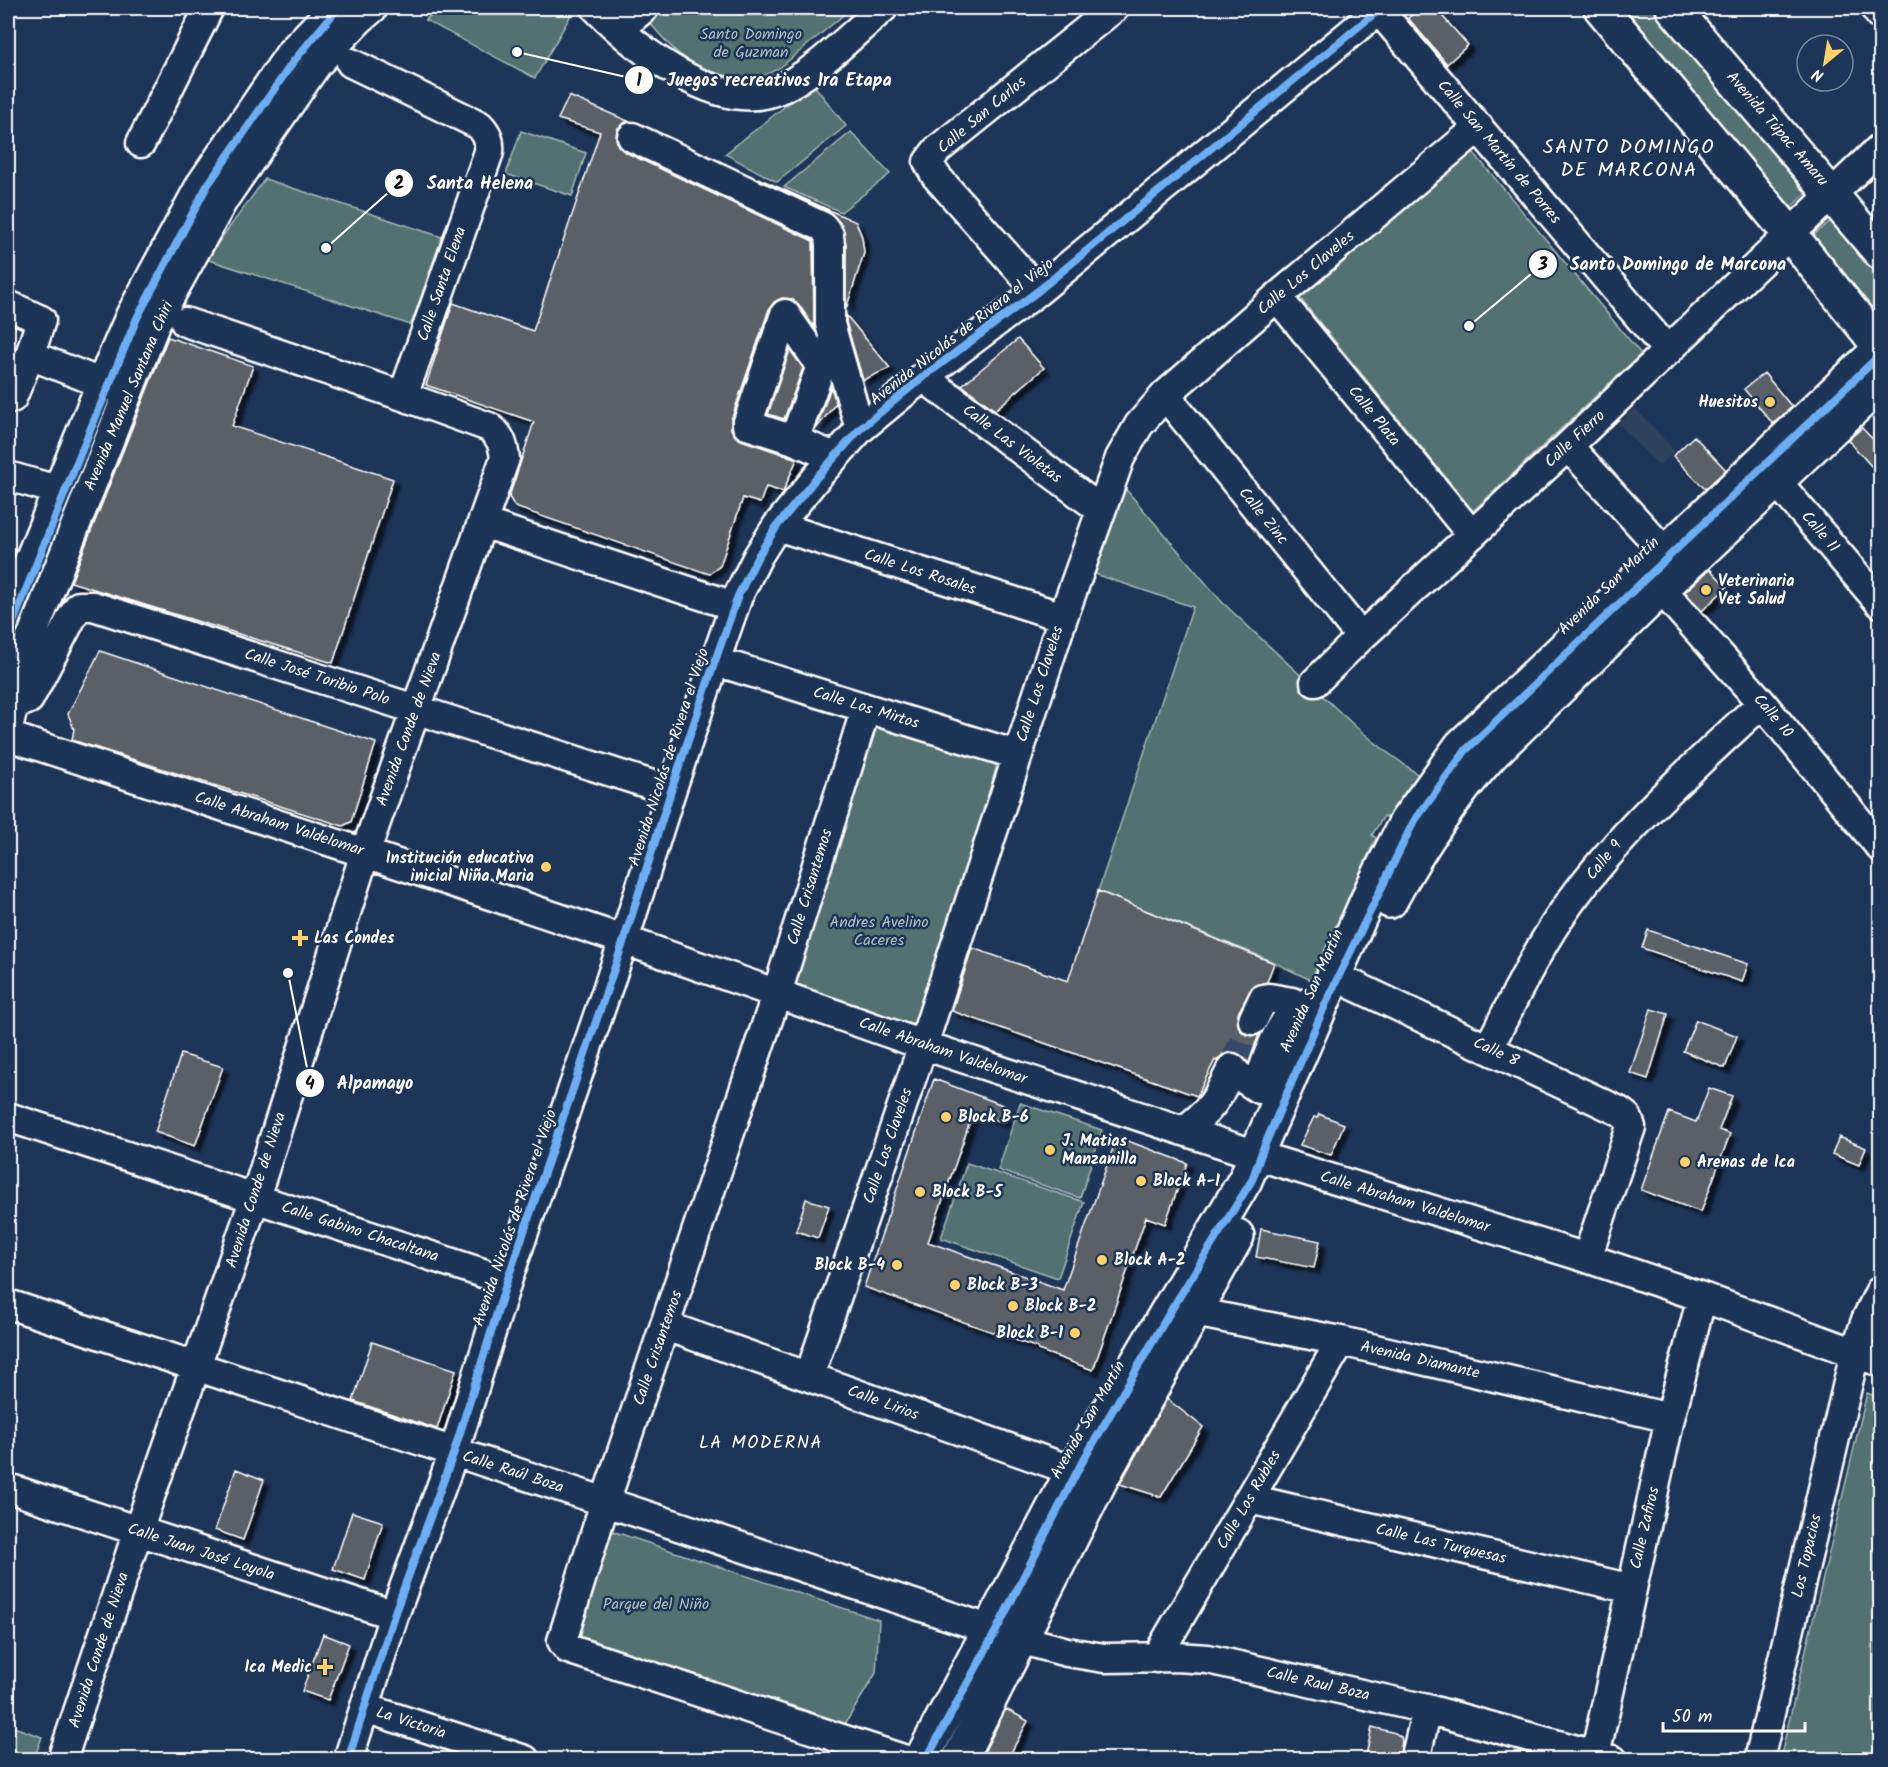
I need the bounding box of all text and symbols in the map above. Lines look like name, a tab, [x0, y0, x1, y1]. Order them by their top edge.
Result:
park label: Santo Domingo de Guzman	[700, 22, 802, 65]
north arrow	[1795, 33, 1855, 93]
text: N	[1808, 61, 1829, 88]
callout: Juegos recreativos 1ra Etapa	[624, 62, 903, 98]
street label: Avenida Túpac Amaru	[1720, 66, 1834, 192]
text: 1	[636, 67, 642, 96]
text: Juegos recreativos 1ra Etapa	[666, 67, 892, 96]
street label: Calle San Carlos	[932, 70, 1032, 160]
street label: Calle San Martín de Porres	[1431, 74, 1567, 230]
district label: SANTO DOMINGO DE MARCONA	[1543, 132, 1715, 187]
callout: Santa Helena	[384, 165, 545, 201]
text: 2	[394, 170, 404, 199]
text: Santa Helena	[427, 170, 533, 199]
street label: Calle Santa Elena	[411, 223, 473, 345]
street label: Calle Los Claveles	[1252, 225, 1360, 321]
callout: Santo Domingo de Marcona	[1528, 246, 1798, 282]
text: 3	[1537, 251, 1548, 280]
text: Santo Domingo de Marcona	[1570, 251, 1786, 280]
street label: Avenida Nicolás de Rivera el Viejo	[865, 252, 1059, 412]
street label: Avenida Manuel Santana Chiri	[78, 296, 181, 495]
street label: Calle Plata	[1342, 380, 1406, 452]
place label: Huesitos	[1698, 390, 1759, 415]
marker: Huesitos	[1763, 395, 1777, 409]
street label: Calle Las Violetas	[957, 398, 1067, 490]
street label: Calle Fierro	[1539, 404, 1611, 474]
street label: Calle Zinc	[1232, 482, 1294, 550]
street label: Calle 11	[1795, 505, 1845, 559]
street label: Avenida San Martín	[1553, 531, 1665, 641]
street label: Calle Los Rosales	[861, 542, 979, 602]
place label: Veterinaria Vet Salud	[1718, 569, 1794, 612]
marker: Veterinaria Vet Salud	[1699, 583, 1713, 597]
street label: Calle Los Claveles	[1009, 623, 1071, 745]
street label: Calle José Toribio Polo	[241, 642, 393, 712]
street label: Avenida Nicolás de Rivera el Viejo	[622, 645, 716, 869]
street label: Avenida Conde de Nieva	[369, 648, 449, 810]
street label: Calle Los Mirtos	[810, 680, 922, 736]
street label: Calle 10	[1747, 688, 1799, 744]
street label: Calle Abraham Valdelomar	[191, 785, 368, 864]
street label: Calle Crisantemos	[780, 826, 840, 948]
street label: Calle 9	[1580, 834, 1628, 886]
place label: Institución educativa inicial Niña Maria	[386, 846, 534, 889]
marker: Institución educativa inicial Niña Maria	[539, 860, 553, 874]
park label: Andres Avelino Caceres	[829, 910, 929, 953]
street label: Avenida San Martín	[1274, 925, 1350, 1057]
place label: Las Condes	[314, 926, 395, 951]
marker: Las Condes	[291, 929, 309, 947]
street label: Calle Abraham Valdelomar	[855, 1010, 1032, 1092]
street label: Calle 8	[1469, 1030, 1523, 1074]
callout: Alpamayo	[295, 1065, 426, 1101]
text: 4	[305, 1070, 315, 1099]
text: Alpamayo	[337, 1070, 413, 1099]
street label: Calle Los Claveles	[857, 1085, 920, 1207]
place label: Block B-6	[958, 1105, 1029, 1130]
street label: Avenida Nicolás de Rivera el Viejo	[466, 1106, 564, 1330]
street label: Avenida Conde de Nieva	[219, 1109, 293, 1271]
marker: Block B-6	[939, 1110, 953, 1124]
place label: J. Matias Manzanilla	[1062, 1129, 1137, 1172]
marker: J. Matias Manzanilla	[1043, 1143, 1057, 1157]
place label: Arenas de Ica	[1697, 1150, 1795, 1175]
marker: Arenas de Ica	[1678, 1155, 1692, 1169]
street label: Calle Abraham Valdelomar	[1317, 1164, 1495, 1240]
place label: Block A-1	[1153, 1169, 1220, 1194]
marker: Block A-1	[1134, 1174, 1148, 1188]
place label: Block B-5	[932, 1180, 1004, 1205]
marker: Block B-5	[913, 1185, 927, 1199]
street label: Calle Gabino Chacaltana	[278, 1195, 442, 1269]
place label: Block A-2	[1114, 1248, 1185, 1273]
place label: Block B-4	[814, 1253, 885, 1278]
marker: Block A-2	[1095, 1253, 1109, 1267]
marker: Block B-4	[890, 1258, 904, 1272]
place label: Block B-3	[967, 1273, 1038, 1298]
marker: Block B-3	[948, 1278, 962, 1292]
street label: Calle Crisantemos	[627, 1287, 689, 1409]
place label: Block B-2	[1025, 1294, 1096, 1319]
marker: Block B-2	[1006, 1299, 1020, 1313]
place label: Block B-1	[996, 1321, 1063, 1346]
marker: Block B-1	[1068, 1326, 1082, 1340]
street label: Avenida Diamante	[1358, 1334, 1482, 1386]
street label: Avenida San Martín	[1044, 1356, 1132, 1484]
street label: Calle Lirios	[844, 1379, 922, 1428]
district label: LA MODERNA	[699, 1429, 823, 1458]
street label: Calle Raúl Boza	[459, 1444, 567, 1500]
street label: Calle Los Rubles	[1210, 1445, 1288, 1554]
street label: Calle Zafiros	[1623, 1484, 1667, 1572]
street label: Los Topacios	[1785, 1512, 1829, 1600]
street label: Calle Juan José Loyola	[124, 1516, 278, 1588]
street label: Calle Las Turquesas	[1373, 1517, 1509, 1571]
street label: Avenida Conde de Nieva	[62, 1569, 136, 1731]
park label: Parque del Niño	[603, 1592, 709, 1617]
place label: Ica Medic	[244, 1655, 312, 1680]
marker: Ica Medic	[316, 1658, 334, 1676]
street label: Calle Raul Boza	[1264, 1660, 1372, 1708]
scale bar	[1663, 1695, 1806, 1733]
street label: La Victoria	[373, 1700, 449, 1746]
text: 50 m	[1672, 1703, 1712, 1732]

